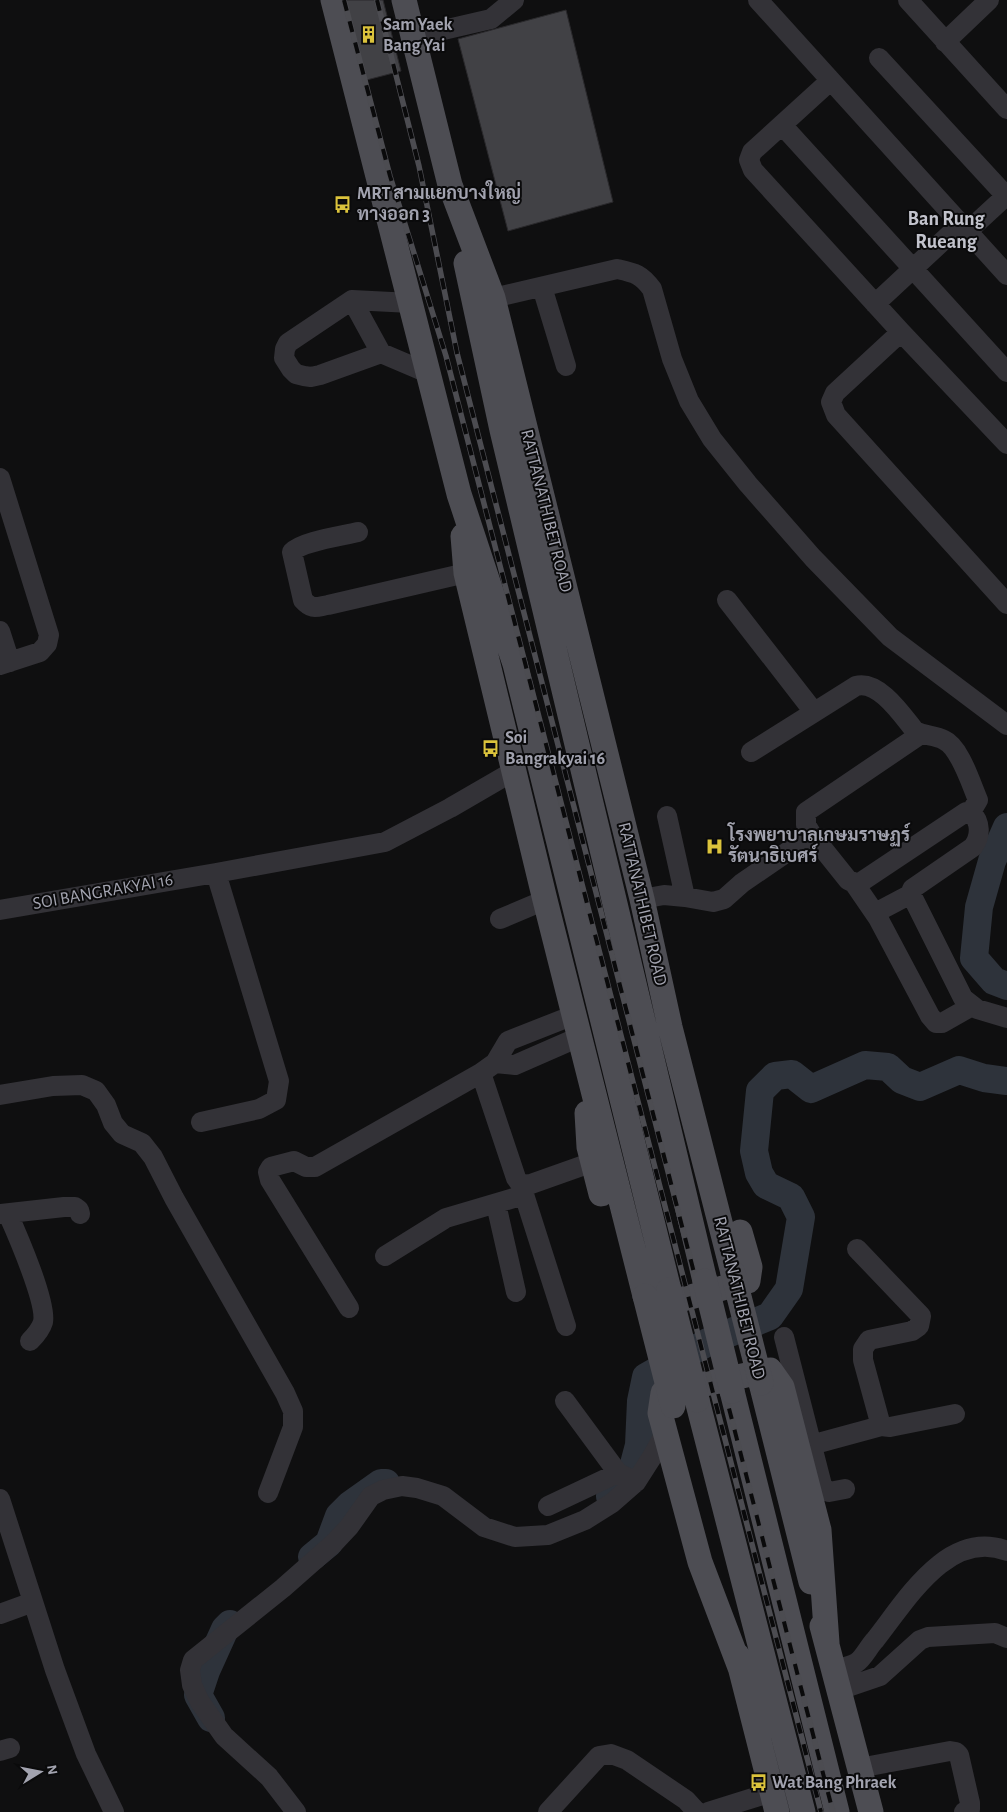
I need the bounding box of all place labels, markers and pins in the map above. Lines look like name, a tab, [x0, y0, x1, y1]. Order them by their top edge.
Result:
place label: Sam Yaek Bang Yai	[383, 16, 452, 55]
building icon: Sam Yaek Bang Yai	[359, 25, 379, 45]
place label: MRT สามแยกบางใหญ่ ทางออก 3	[357, 180, 521, 224]
bus stop icon: MRT สามแยกบางใหญ่ ทางออก 3	[333, 194, 353, 214]
place label: Soi Bangrakyai 16	[505, 729, 606, 768]
bus stop icon: Soi Bangrakyai 16	[481, 738, 501, 758]
place label: โรงพยาบาลเกษมราษฏร์ รัตนาธิเบศร์	[727, 822, 911, 866]
hospital icon: โรงพยาบาลเกษมราษฏร์ รัตนาธิเบศร์	[704, 836, 724, 856]
bus stop icon: Wat Bang Phraek	[748, 1773, 768, 1793]
place label: Wat Bang Phraek	[772, 1774, 897, 1792]

